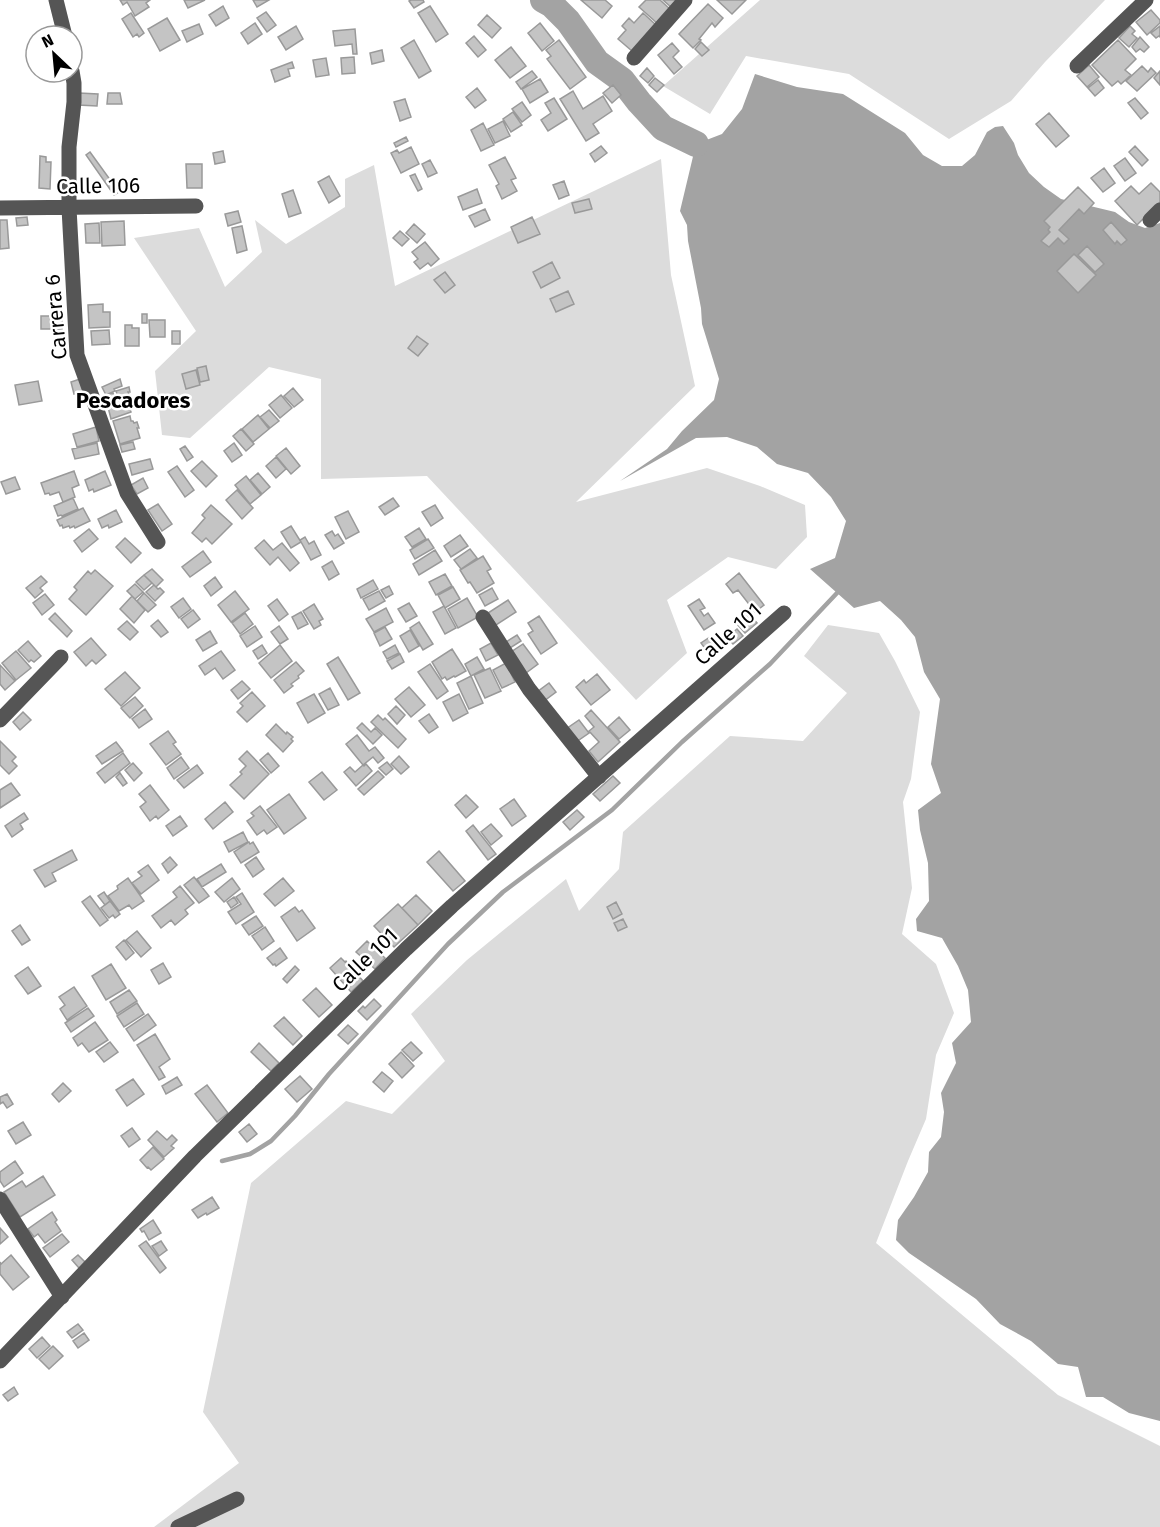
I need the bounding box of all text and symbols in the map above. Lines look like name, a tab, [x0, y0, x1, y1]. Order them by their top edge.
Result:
north arrow	[24, 24, 84, 84]
text: N	[39, 30, 57, 52]
street label: Calle 106	[56, 172, 140, 200]
street label: Carrera 6	[39, 273, 73, 361]
district label: Pescadores	[76, 387, 191, 414]
street label: Calle 101	[689, 597, 767, 671]
street label: Calle 101	[327, 922, 403, 998]

